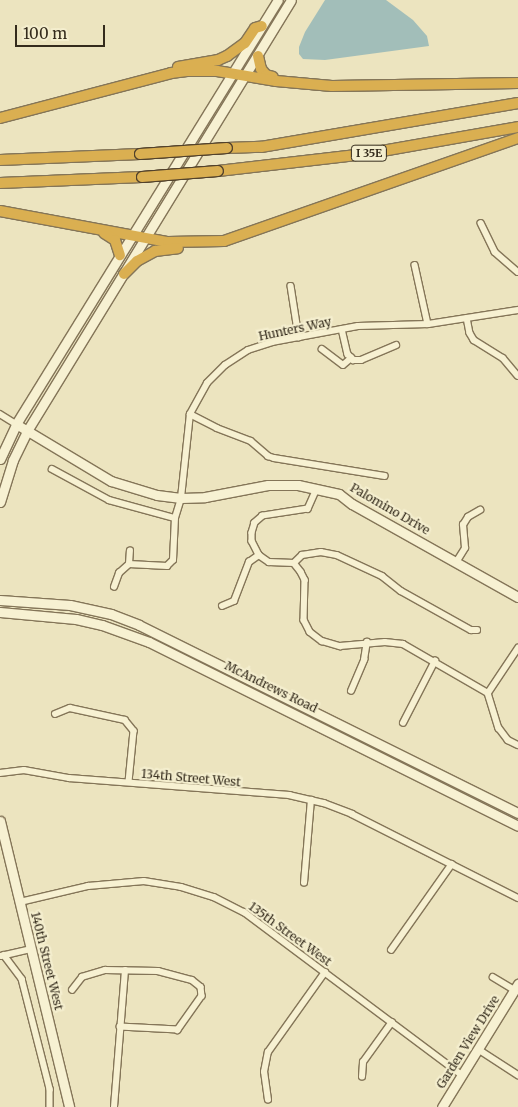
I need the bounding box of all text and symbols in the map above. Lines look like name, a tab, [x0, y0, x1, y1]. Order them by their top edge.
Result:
scale bar	[18, 15, 108, 47]
text: 100 m	[23, 24, 67, 43]
road number: I 35E	[350, 144, 388, 162]
street label: Hunters Way	[257, 314, 333, 344]
street label: Palomino Drive	[348, 480, 432, 538]
street label: McAndrews Road	[222, 658, 320, 716]
street label: 134th Street West	[141, 766, 241, 790]
street label: 135th Street West	[246, 899, 334, 969]
street label: 140th Street West	[28, 910, 66, 1012]
street label: Garden View Drive	[434, 993, 502, 1091]

